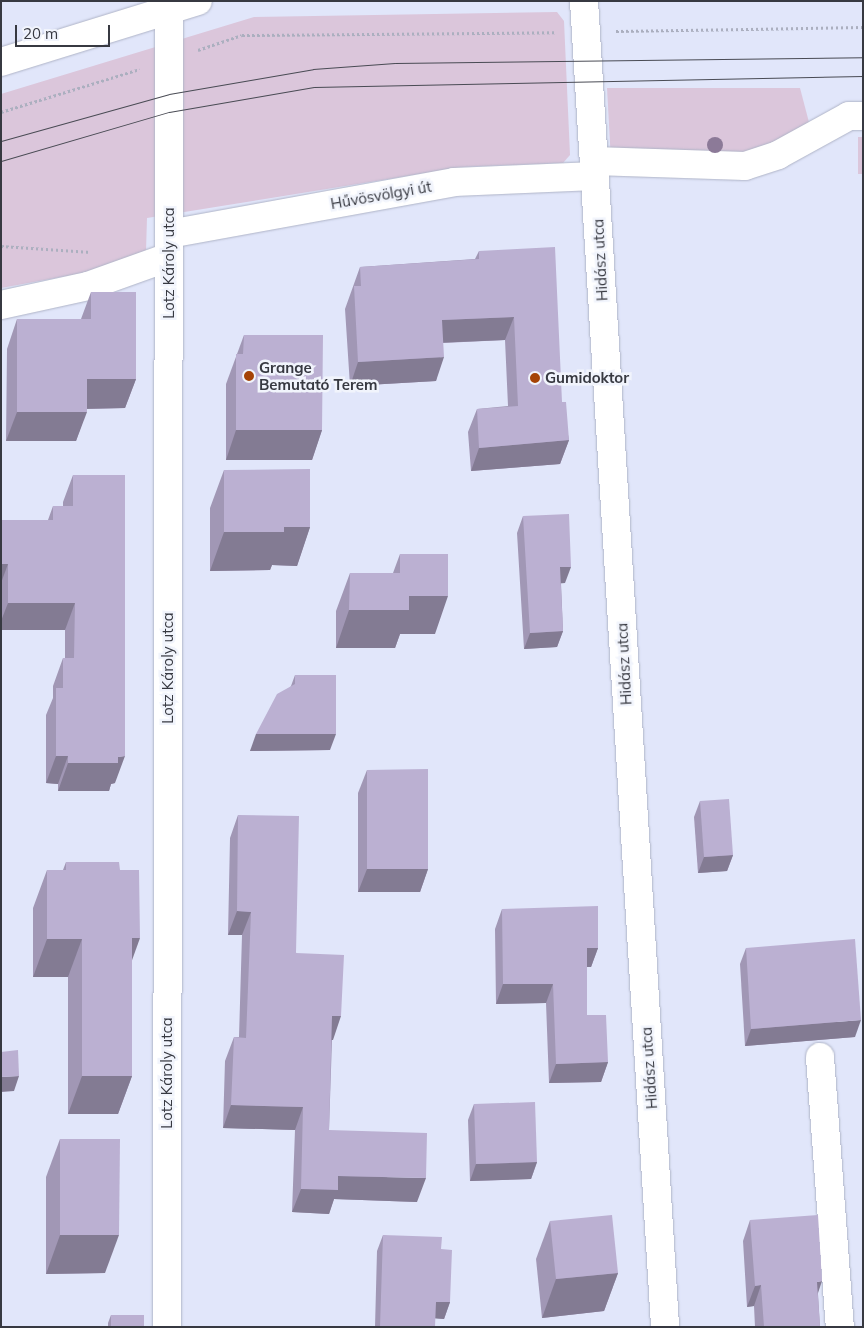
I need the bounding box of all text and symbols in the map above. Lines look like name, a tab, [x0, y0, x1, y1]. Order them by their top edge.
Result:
scale bar	[18, 15, 112, 47]
text: 20 m	[23, 24, 58, 43]
street label: Hűvösvölgyi út	[329, 177, 433, 213]
street label: Lotz Károly utca	[160, 207, 178, 319]
street label: Hidász utca	[589, 218, 611, 302]
place label: Grange Bemutató Terem	[259, 358, 377, 393]
place label: Gumidoktor	[545, 369, 629, 387]
marker: Grange Bemutató Terem	[243, 370, 255, 382]
marker: Gumidoktor	[529, 372, 541, 384]
street label: Lotz Károly utca	[159, 612, 177, 724]
street label: Hidász utca	[613, 622, 635, 706]
street label: Lotz Károly utca	[158, 1017, 176, 1129]
street label: Hidász utca	[637, 1026, 661, 1110]

